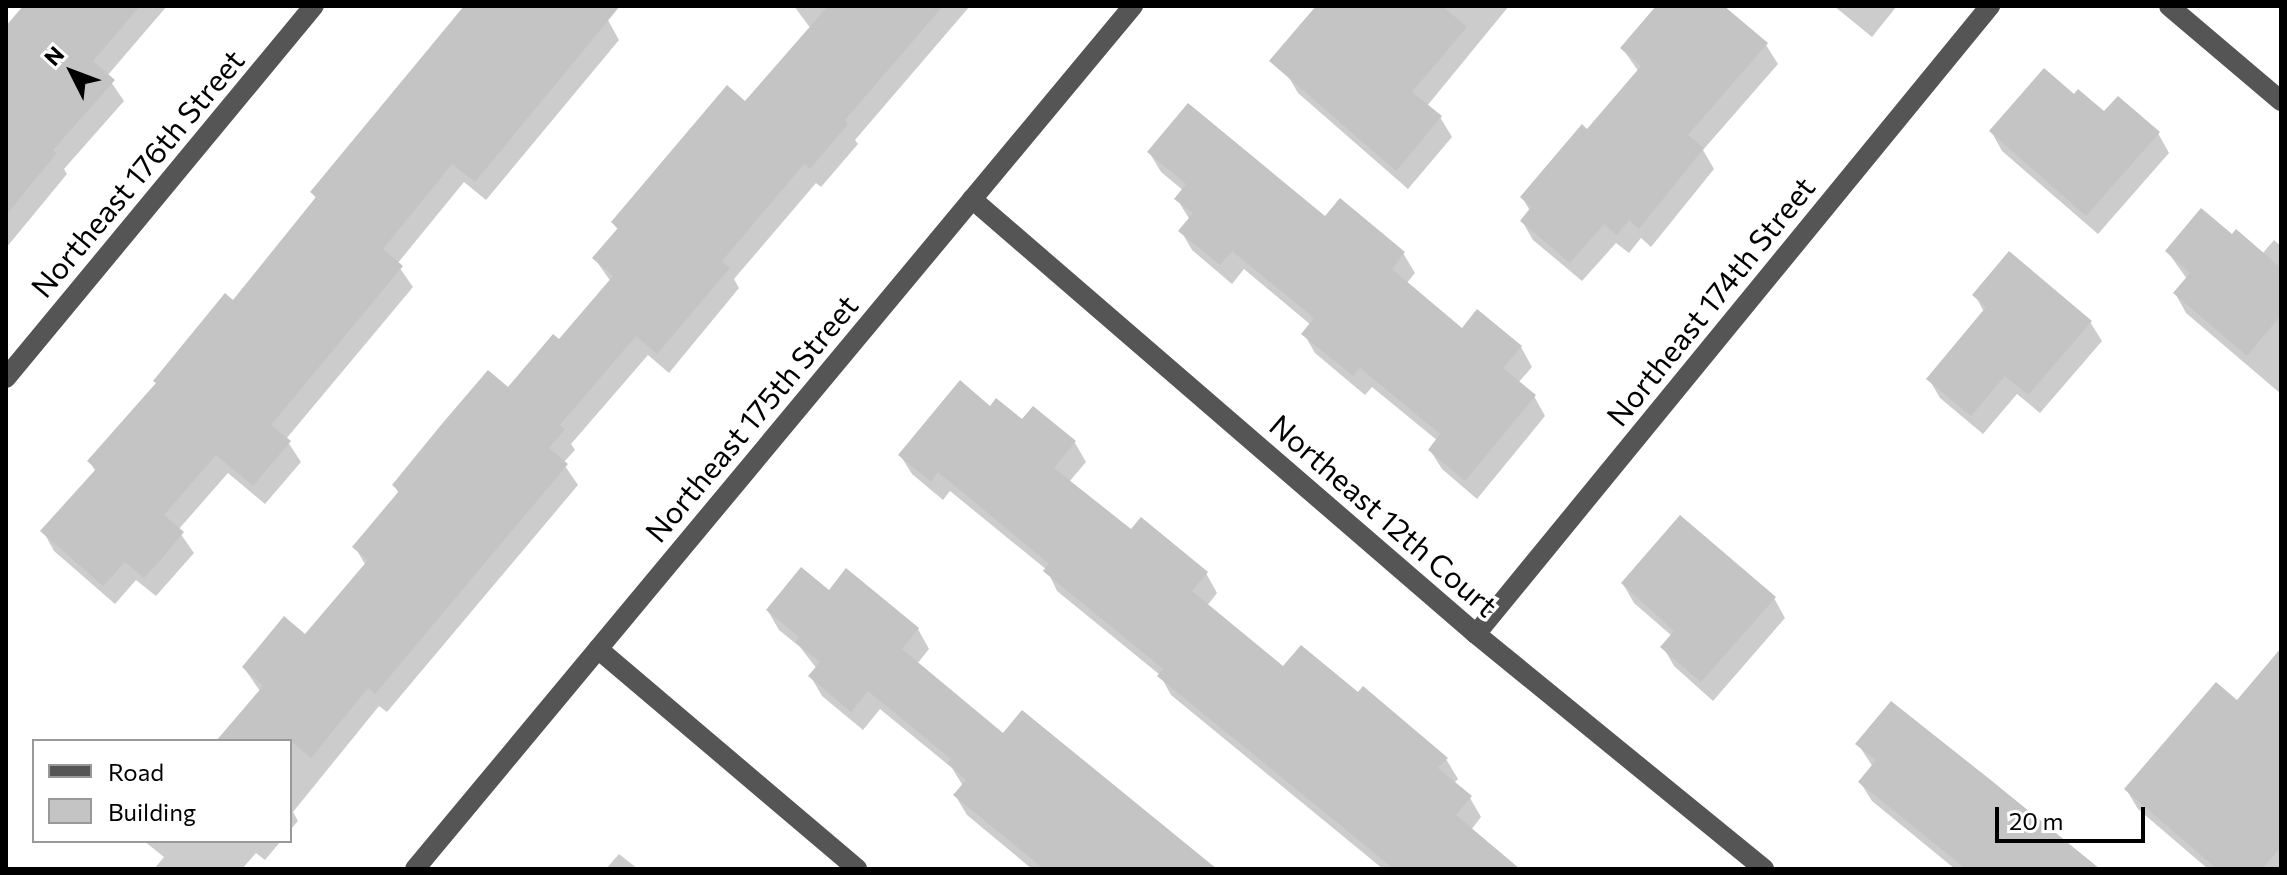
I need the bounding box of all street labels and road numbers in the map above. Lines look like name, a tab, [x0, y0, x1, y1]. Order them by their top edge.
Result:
street label: Northeast 176th Street	[23, 42, 251, 304]
street label: Northeast 174th Street	[1598, 169, 1822, 433]
street label: Northeast 175th Street	[637, 287, 865, 549]
street label: Northeast 12th Court	[1263, 406, 1505, 624]

